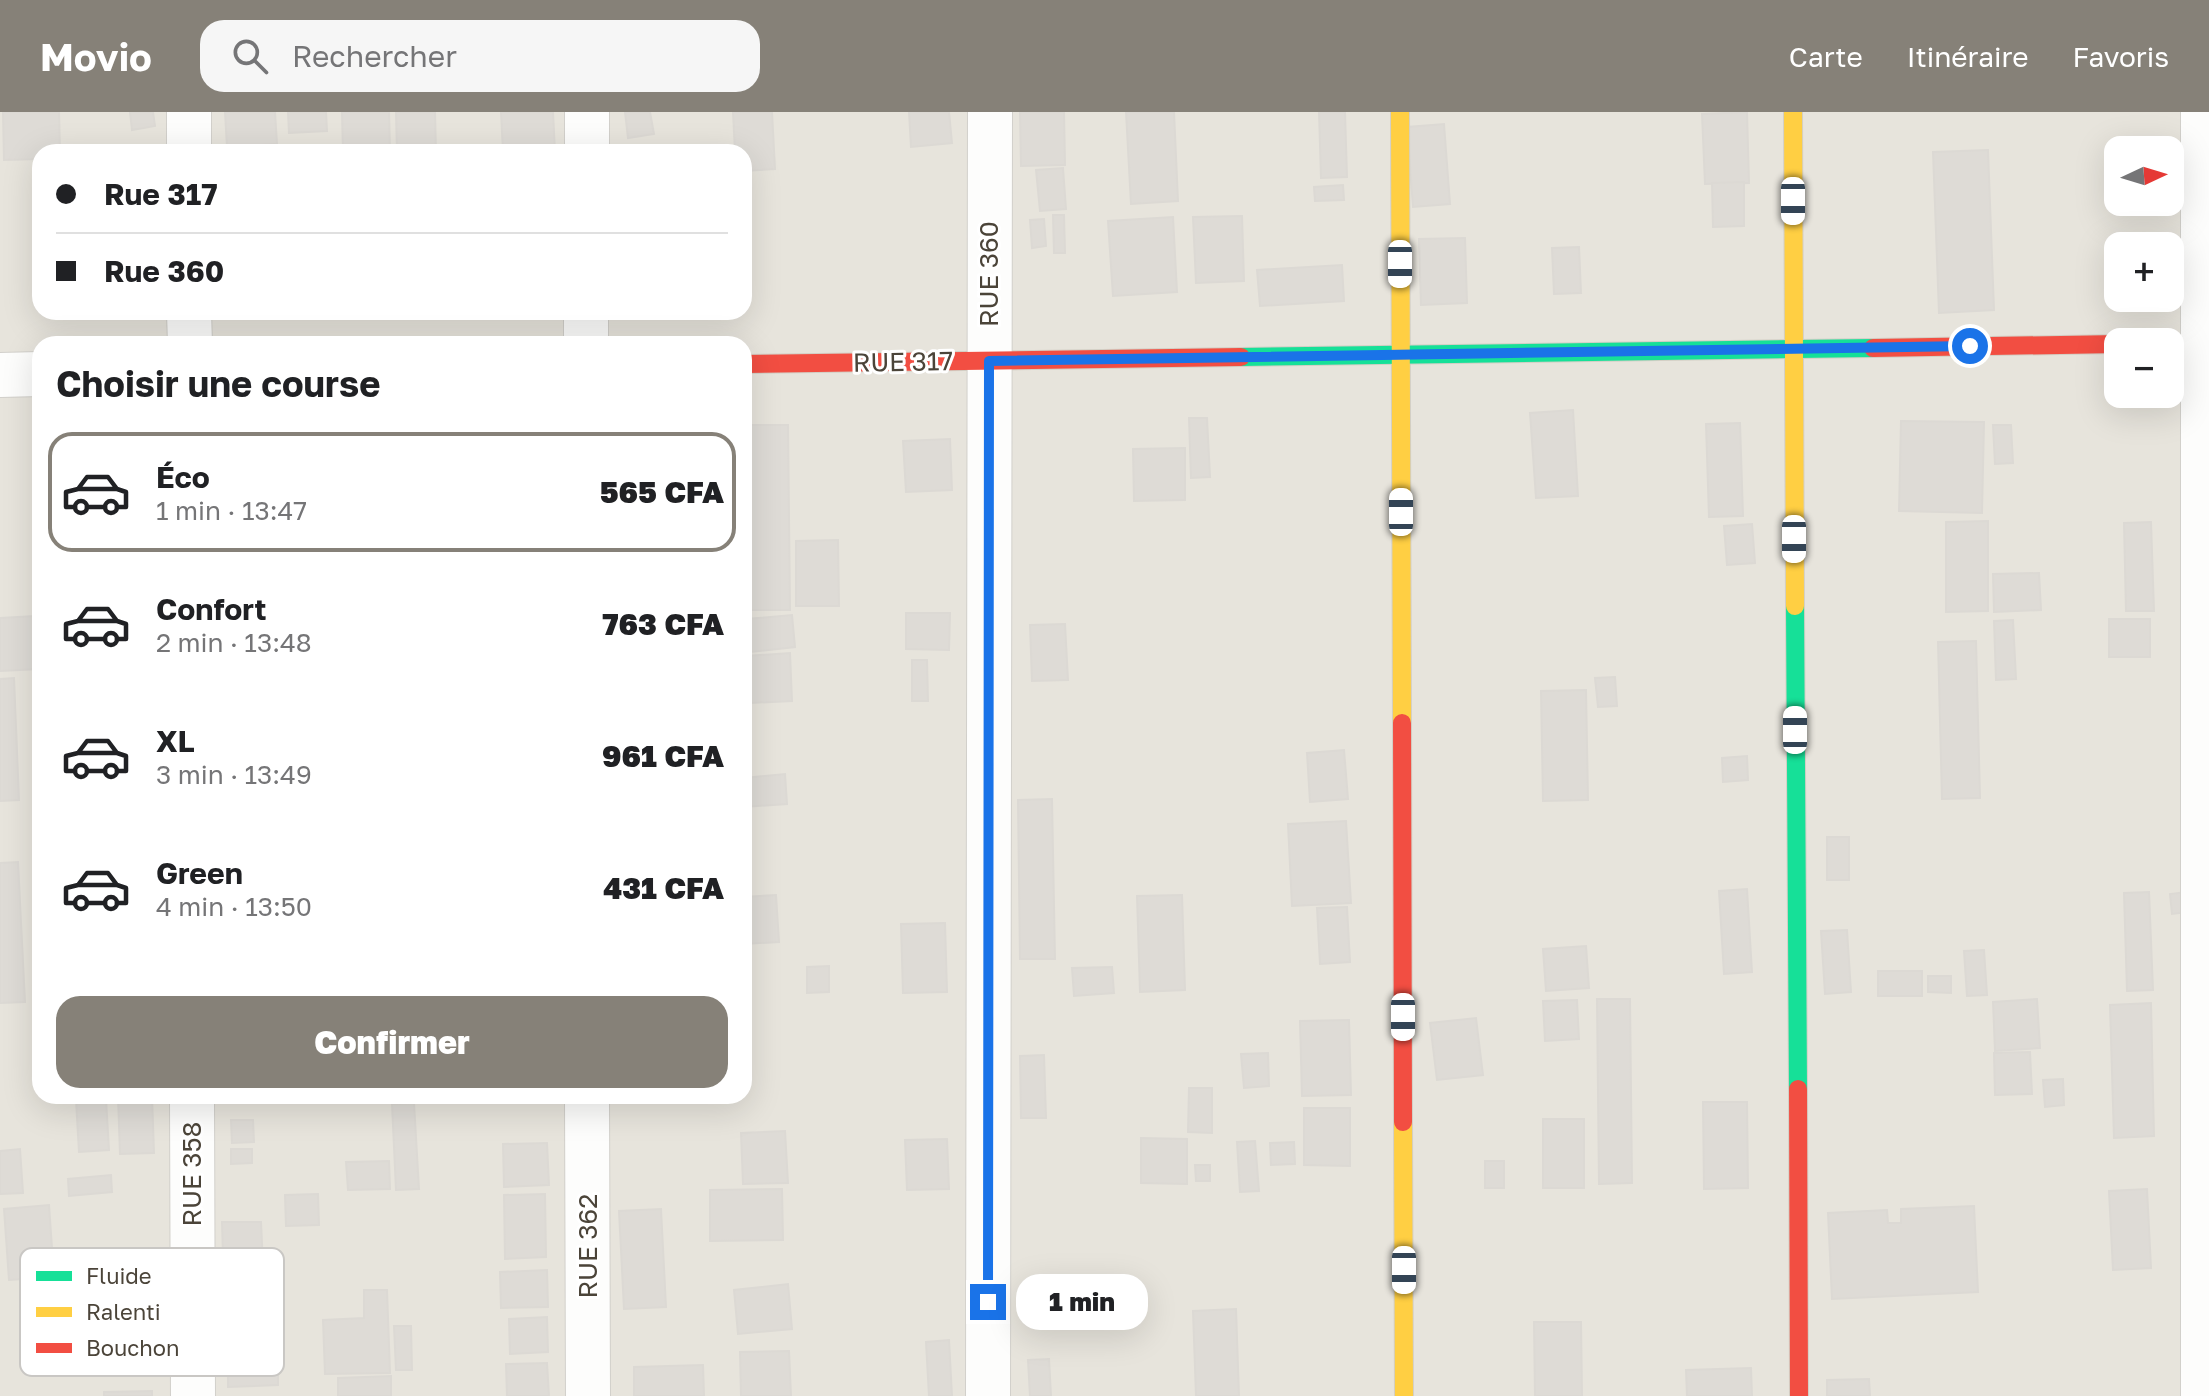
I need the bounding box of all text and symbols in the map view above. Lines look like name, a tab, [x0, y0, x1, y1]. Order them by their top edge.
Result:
search box	[200, 20, 760, 92]
text: Movio	[40, 34, 152, 79]
icon: search	[228, 34, 272, 78]
text: Rechercher	[292, 38, 457, 74]
text: Carte	[1789, 40, 1863, 73]
text: Itinéraire	[1907, 40, 2028, 73]
text: Favoris	[2072, 40, 2169, 73]
north arrow	[2104, 136, 2184, 216]
map controls	[2104, 136, 2184, 408]
text: Rue 317	[104, 176, 218, 212]
car	[1781, 177, 1805, 225]
street label: RUE 360	[973, 221, 1004, 327]
button: +	[2104, 232, 2184, 312]
car	[1388, 240, 1412, 288]
text: Rue 360	[104, 253, 224, 289]
route start	[1952, 328, 1988, 364]
button: −	[2104, 328, 2184, 408]
street label: RUE 317	[853, 345, 953, 378]
text: Choisir une course	[56, 362, 380, 405]
icon: car	[60, 456, 132, 528]
text: Éco	[156, 459, 210, 495]
text: 565 CFA	[600, 474, 724, 510]
car	[1389, 488, 1413, 536]
text: 1 min · 13:47	[156, 495, 307, 526]
car	[1782, 515, 1806, 563]
icon: car	[60, 588, 132, 660]
text: Confort	[156, 591, 267, 627]
text: 763 CFA	[602, 606, 724, 642]
text: 2 min · 13:48	[156, 627, 312, 658]
car	[1783, 706, 1807, 754]
icon: car	[60, 720, 132, 792]
text: XL	[156, 723, 195, 759]
text: 961 CFA	[602, 738, 724, 774]
text: 3 min · 13:49	[156, 759, 312, 790]
icon: car	[60, 852, 132, 924]
text: Green	[156, 855, 243, 891]
text: 431 CFA	[603, 870, 724, 906]
text: 4 min · 13:50	[156, 891, 312, 922]
car	[1391, 993, 1415, 1041]
button: Confirmer	[56, 996, 728, 1088]
street label: RUE 358	[176, 1122, 207, 1226]
street label: RUE 362	[572, 1194, 603, 1298]
car	[1392, 1246, 1416, 1294]
legend	[20, 1248, 284, 1376]
text: Fluide	[86, 1262, 152, 1289]
callout: 1 min	[1016, 1274, 1148, 1330]
route end	[970, 1284, 1006, 1320]
text: 1 min	[1049, 1286, 1115, 1317]
text: Ralenti	[86, 1298, 161, 1325]
text: Bouchon	[86, 1334, 180, 1361]

